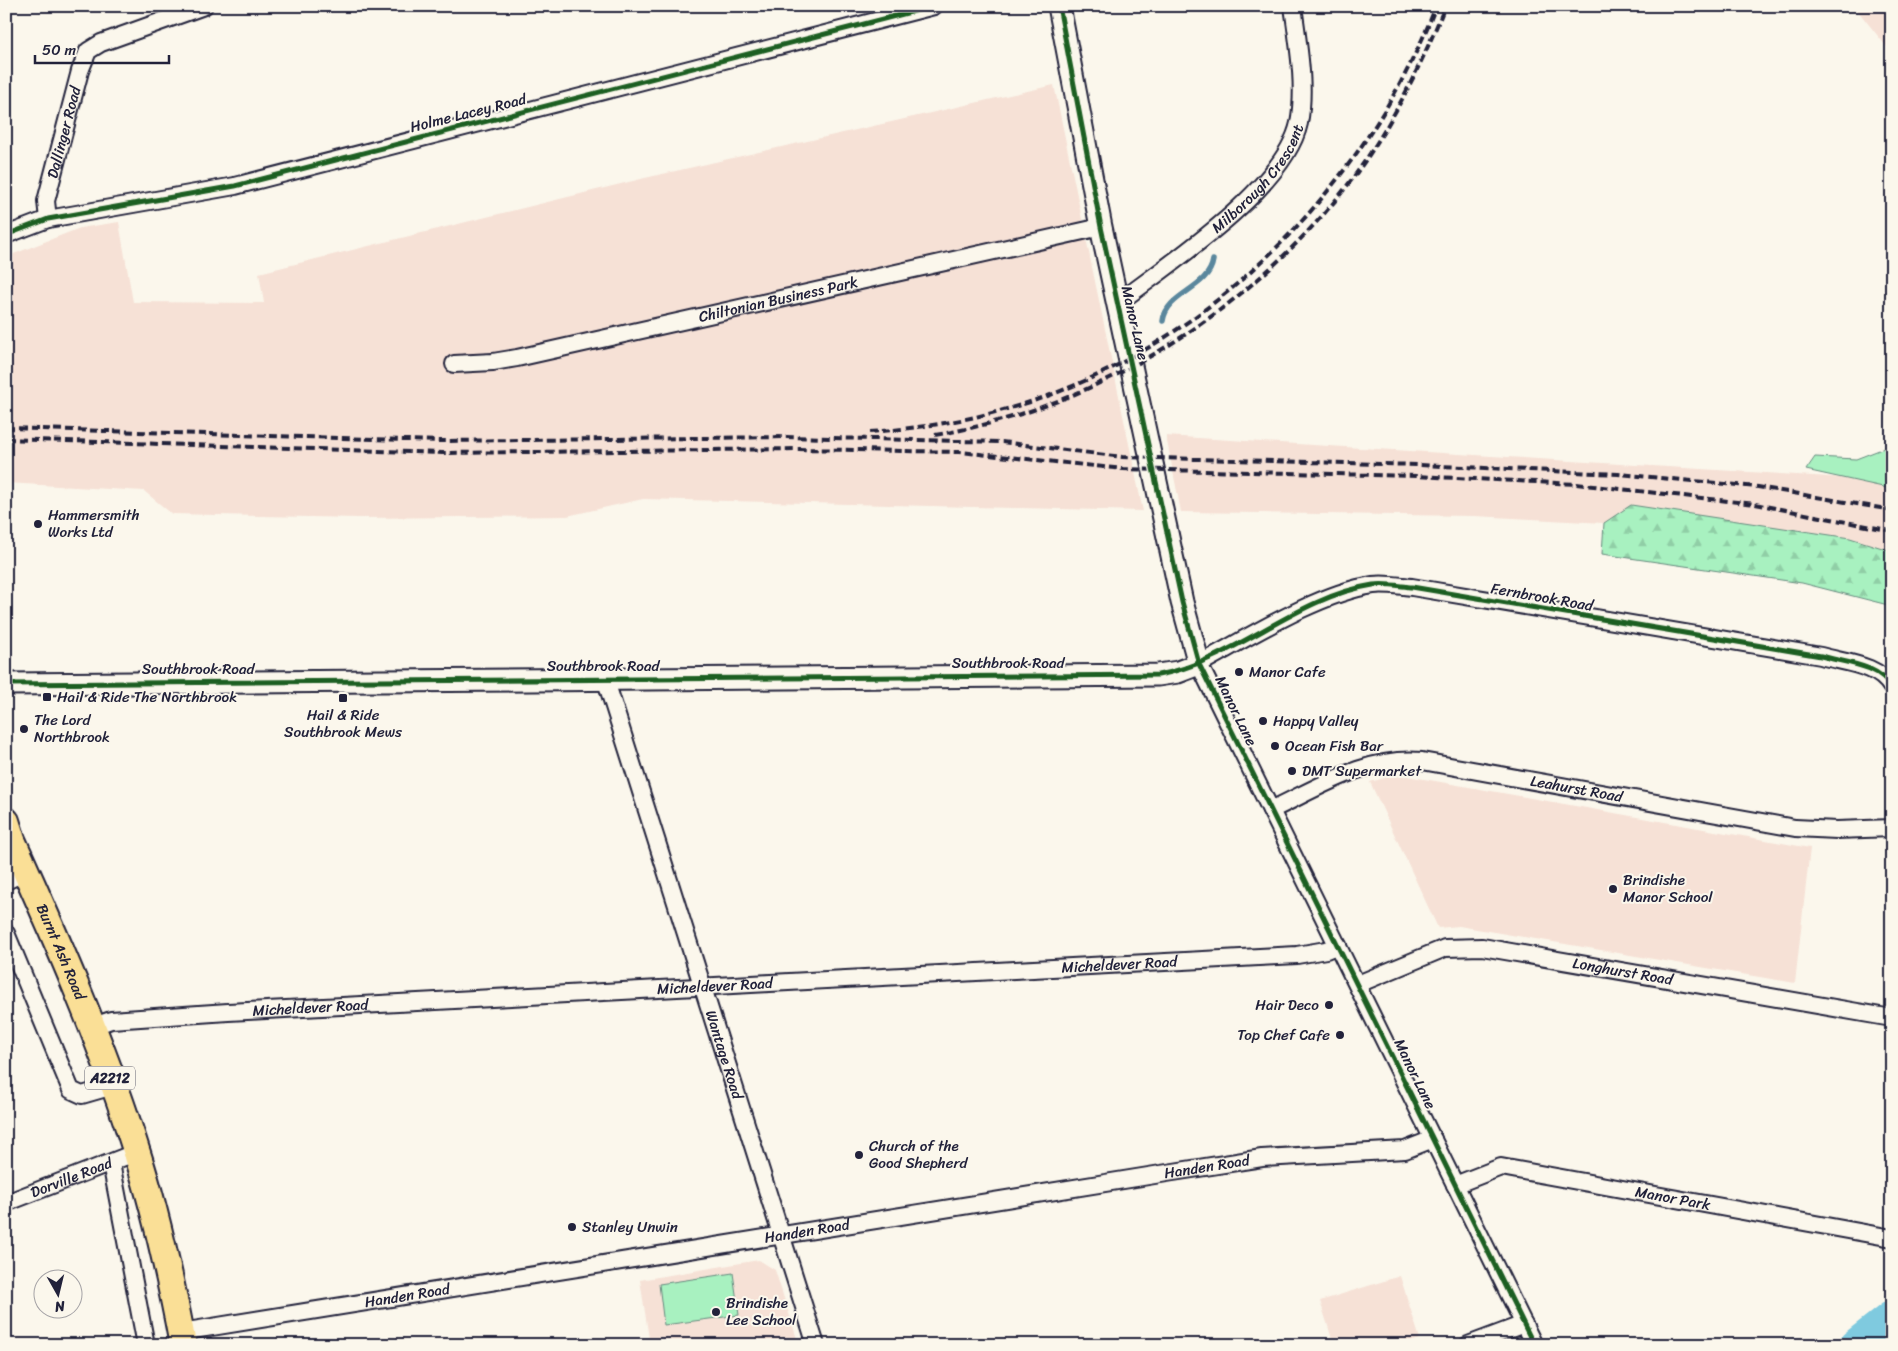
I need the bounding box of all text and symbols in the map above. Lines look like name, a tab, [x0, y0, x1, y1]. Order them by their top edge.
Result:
scale bar	[35, 32, 169, 64]
text: 50 m	[42, 37, 77, 63]
street label: Dallinger Road	[39, 82, 89, 181]
street label: Holme Lacey Road	[407, 86, 530, 140]
street label: Milborough Crescent	[1205, 121, 1311, 240]
street label: Chiltonian Business Park	[696, 269, 860, 330]
street label: Manor Lane	[1114, 283, 1156, 363]
place label: Hammersmith Works Ltd	[48, 502, 140, 545]
marker: Hammersmith Works Ltd	[32, 518, 44, 530]
street label: Fernbrook Road	[1489, 575, 1596, 619]
street label: Southbrook Road	[952, 650, 1065, 676]
street label: Southbrook Road	[547, 653, 660, 679]
street label: Southbrook Road	[142, 656, 255, 682]
place label: Manor Cafe	[1249, 659, 1326, 685]
marker: Manor Cafe	[1233, 666, 1245, 678]
street label: Manor Lane	[1208, 671, 1264, 751]
place label: Hail & Ride The Northbrook	[57, 684, 237, 710]
marker: Hail & Ride The Northbrook	[41, 691, 53, 703]
marker: Hail & Ride Southbrook Mews	[337, 692, 349, 704]
place label: Hail & Ride Southbrook Mews	[284, 702, 402, 745]
place label: The Lord Northbrook	[34, 707, 110, 750]
place label: Happy Valley	[1273, 708, 1359, 734]
marker: Happy Valley	[1257, 715, 1269, 727]
marker: The Lord Northbrook	[18, 723, 30, 735]
place label: Ocean Fish Bar	[1285, 733, 1384, 759]
marker: Ocean Fish Bar	[1269, 740, 1281, 752]
place label: DMT Supermarket	[1302, 758, 1422, 784]
marker: DMT Supermarket	[1286, 765, 1298, 777]
street label: Leahurst Road	[1528, 768, 1626, 810]
place label: Brindishe Manor School	[1623, 867, 1713, 910]
marker: Brindishe Manor School	[1607, 883, 1619, 895]
street label: Burnt Ash Road	[29, 899, 93, 1005]
street label: Micheldever Road	[1061, 948, 1179, 981]
street label: Longhurst Road	[1571, 950, 1676, 993]
street label: Micheldever Road	[656, 970, 774, 1002]
street label: Micheldever Road	[252, 991, 370, 1024]
place label: Hair Deco	[1255, 992, 1319, 1018]
marker: Hair Deco	[1323, 999, 1335, 1011]
street label: Wantage Road	[698, 1007, 751, 1104]
place label: Top Chef Cafe	[1237, 1022, 1330, 1048]
marker: Top Chef Cafe	[1334, 1029, 1346, 1041]
street label: Manor Lane	[1387, 1034, 1443, 1114]
road number: A2212	[85, 1066, 135, 1090]
place label: Church of the Good Shepherd	[869, 1133, 969, 1176]
street label: Handen Road	[1162, 1147, 1252, 1186]
marker: Church of the Good Shepherd	[853, 1149, 865, 1161]
street label: Dorville Road	[27, 1150, 117, 1205]
street label: Manor Park	[1633, 1179, 1714, 1218]
street label: Handen Road	[762, 1211, 852, 1251]
place label: Stanley Unwin	[582, 1214, 678, 1240]
marker: Stanley Unwin	[566, 1221, 578, 1233]
north arrow	[32, 1268, 82, 1318]
street label: Handen Road	[363, 1276, 453, 1315]
place label: Brindishe Lee School	[726, 1290, 797, 1333]
text: N	[53, 1293, 67, 1319]
marker: Brindishe Lee School	[710, 1306, 722, 1318]

